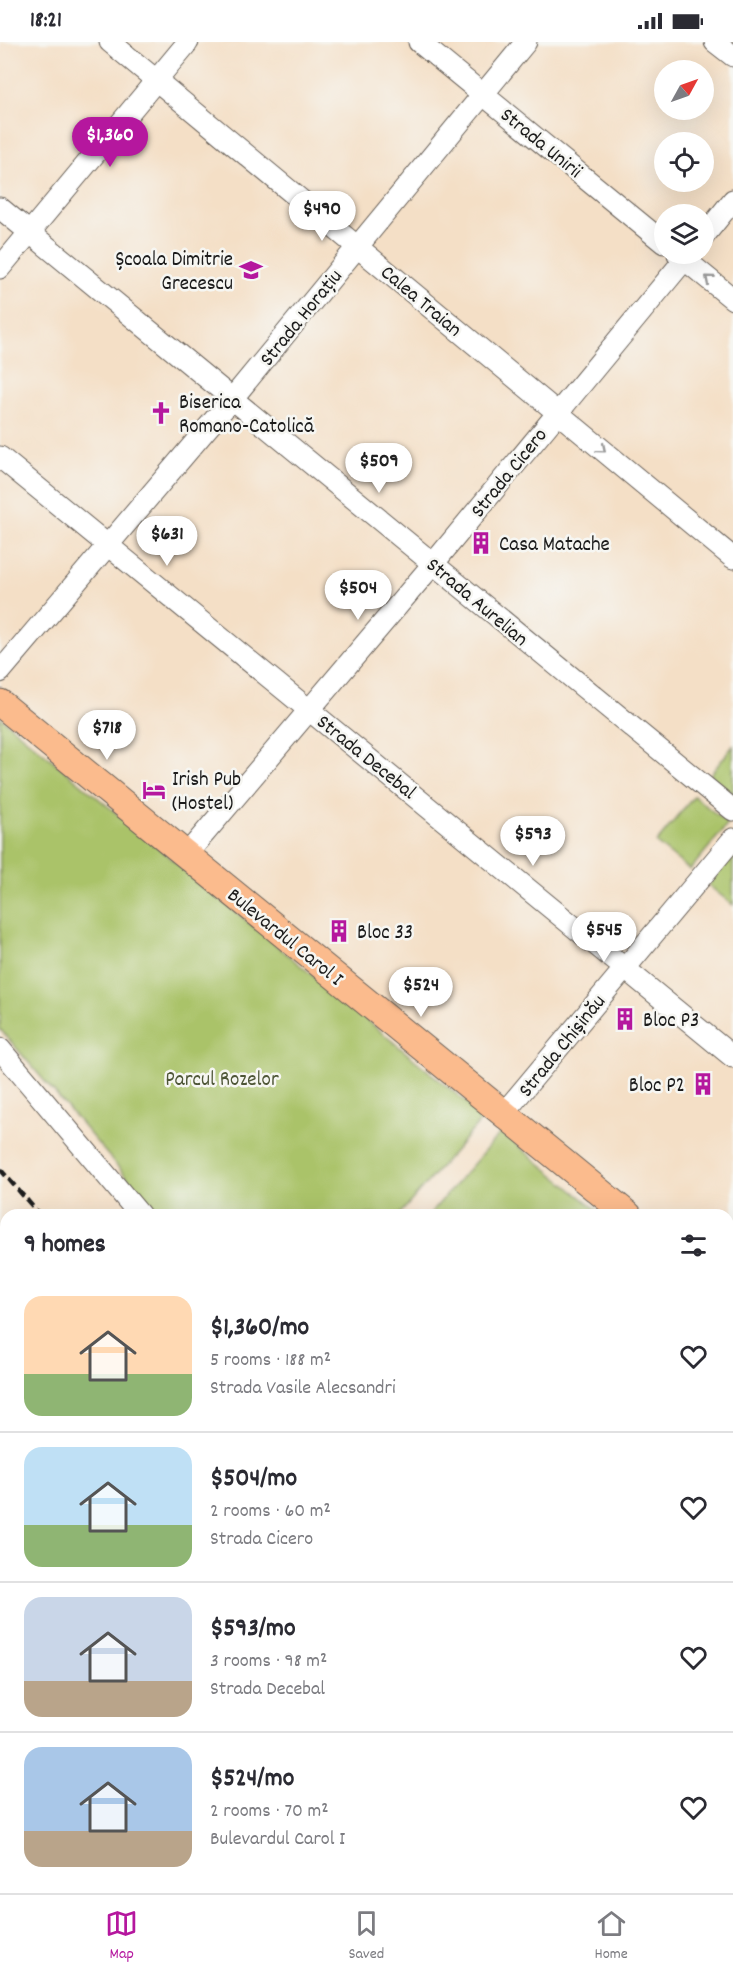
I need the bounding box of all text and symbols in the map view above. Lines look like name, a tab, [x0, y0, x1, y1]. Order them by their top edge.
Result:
text: 18:21	[30, 6, 62, 37]
north arrow	[654, 60, 714, 120]
map controls	[654, 60, 714, 264]
street label: Strada Unirii	[492, 102, 588, 187]
pin: $1,360	[61, 117, 159, 168]
text: $1,360	[86, 122, 134, 150]
button: locate	[654, 132, 714, 192]
pin: $490	[286, 191, 358, 242]
text: $490	[303, 196, 341, 224]
button: layers	[654, 204, 714, 264]
place label: Școala Dimitrie Grecescu	[116, 246, 233, 300]
school or university icon: Școala Dimitrie Grecescu	[238, 257, 264, 283]
street label: Calea Traian	[373, 259, 467, 345]
street label: Strada Horațiu	[254, 264, 351, 374]
one-way arrow	[705, 275, 716, 286]
place label: Biserica Romano-Catolică	[179, 389, 315, 443]
church icon: Biserica Romano-Catolică	[148, 400, 174, 426]
street label: Strada Cicero	[465, 422, 556, 525]
one-way arrow	[596, 442, 607, 453]
pin: $509	[343, 443, 415, 494]
text: $509	[359, 448, 399, 476]
pin: $631	[131, 516, 203, 567]
text: $631	[150, 521, 184, 549]
building icon: Casa Matache	[468, 530, 494, 556]
place label: Casa Matache	[499, 531, 610, 561]
street label: Strada Aurelian	[419, 552, 534, 655]
pin: $504	[322, 570, 394, 621]
text: $504	[339, 575, 377, 603]
street label: Strada Decebal	[309, 709, 422, 808]
pin: $718	[71, 710, 143, 761]
text: $718	[92, 715, 122, 743]
place label: Irish Pub (Hostel)	[172, 766, 241, 820]
hotel icon: Irish Pub (Hostel)	[141, 777, 167, 803]
pin: $593	[497, 816, 569, 867]
text: $593	[514, 821, 552, 849]
street label: Bulevardul Carol I	[219, 882, 349, 995]
pin: $545	[568, 912, 640, 963]
text: $545	[586, 917, 622, 945]
building icon: Bloc 33	[326, 918, 352, 944]
place label: Bloc 33	[357, 919, 413, 949]
pin: $524	[385, 967, 457, 1018]
text: $524	[403, 972, 439, 1000]
street label: Strada Chișinău	[512, 989, 614, 1105]
building icon: Bloc P3	[612, 1006, 638, 1032]
place label: Bloc P3	[643, 1007, 699, 1037]
park label: Parcul Rozelor	[165, 1066, 279, 1096]
building icon: Bloc P2	[690, 1071, 716, 1097]
place label: Bloc P2	[629, 1072, 685, 1102]
text: 9 homes	[24, 1227, 106, 1264]
icon: filters	[677, 1229, 710, 1262]
text: $1,360/mo	[210, 1310, 309, 1347]
icon: home	[72, 1320, 144, 1392]
icon: heart	[677, 1340, 710, 1373]
text: 5 rooms · 188 m²	[210, 1347, 331, 1375]
text: Strada Vasile Alecsandri	[210, 1375, 396, 1403]
text: $504/mo	[210, 1461, 297, 1498]
icon: home	[72, 1471, 144, 1543]
icon: heart	[677, 1491, 710, 1524]
text: 2 rooms · 60 m²	[210, 1498, 331, 1526]
text: Strada Cicero	[210, 1526, 313, 1554]
text: $593/mo	[210, 1611, 296, 1648]
icon: home	[72, 1621, 144, 1693]
icon: heart	[677, 1641, 710, 1674]
text: 3 rooms · 98 m²	[210, 1648, 327, 1676]
text: Strada Decebal	[210, 1676, 325, 1704]
text: $524/mo	[210, 1761, 294, 1798]
icon: home	[72, 1771, 144, 1843]
icon: heart	[677, 1791, 710, 1824]
text: 2 rooms · 70 m²	[210, 1798, 329, 1826]
text: Bulevardul Carol I	[210, 1826, 345, 1854]
tab: Map	[105, 1907, 138, 1966]
tab: Saved	[348, 1907, 384, 1966]
tab: Home	[594, 1907, 628, 1966]

